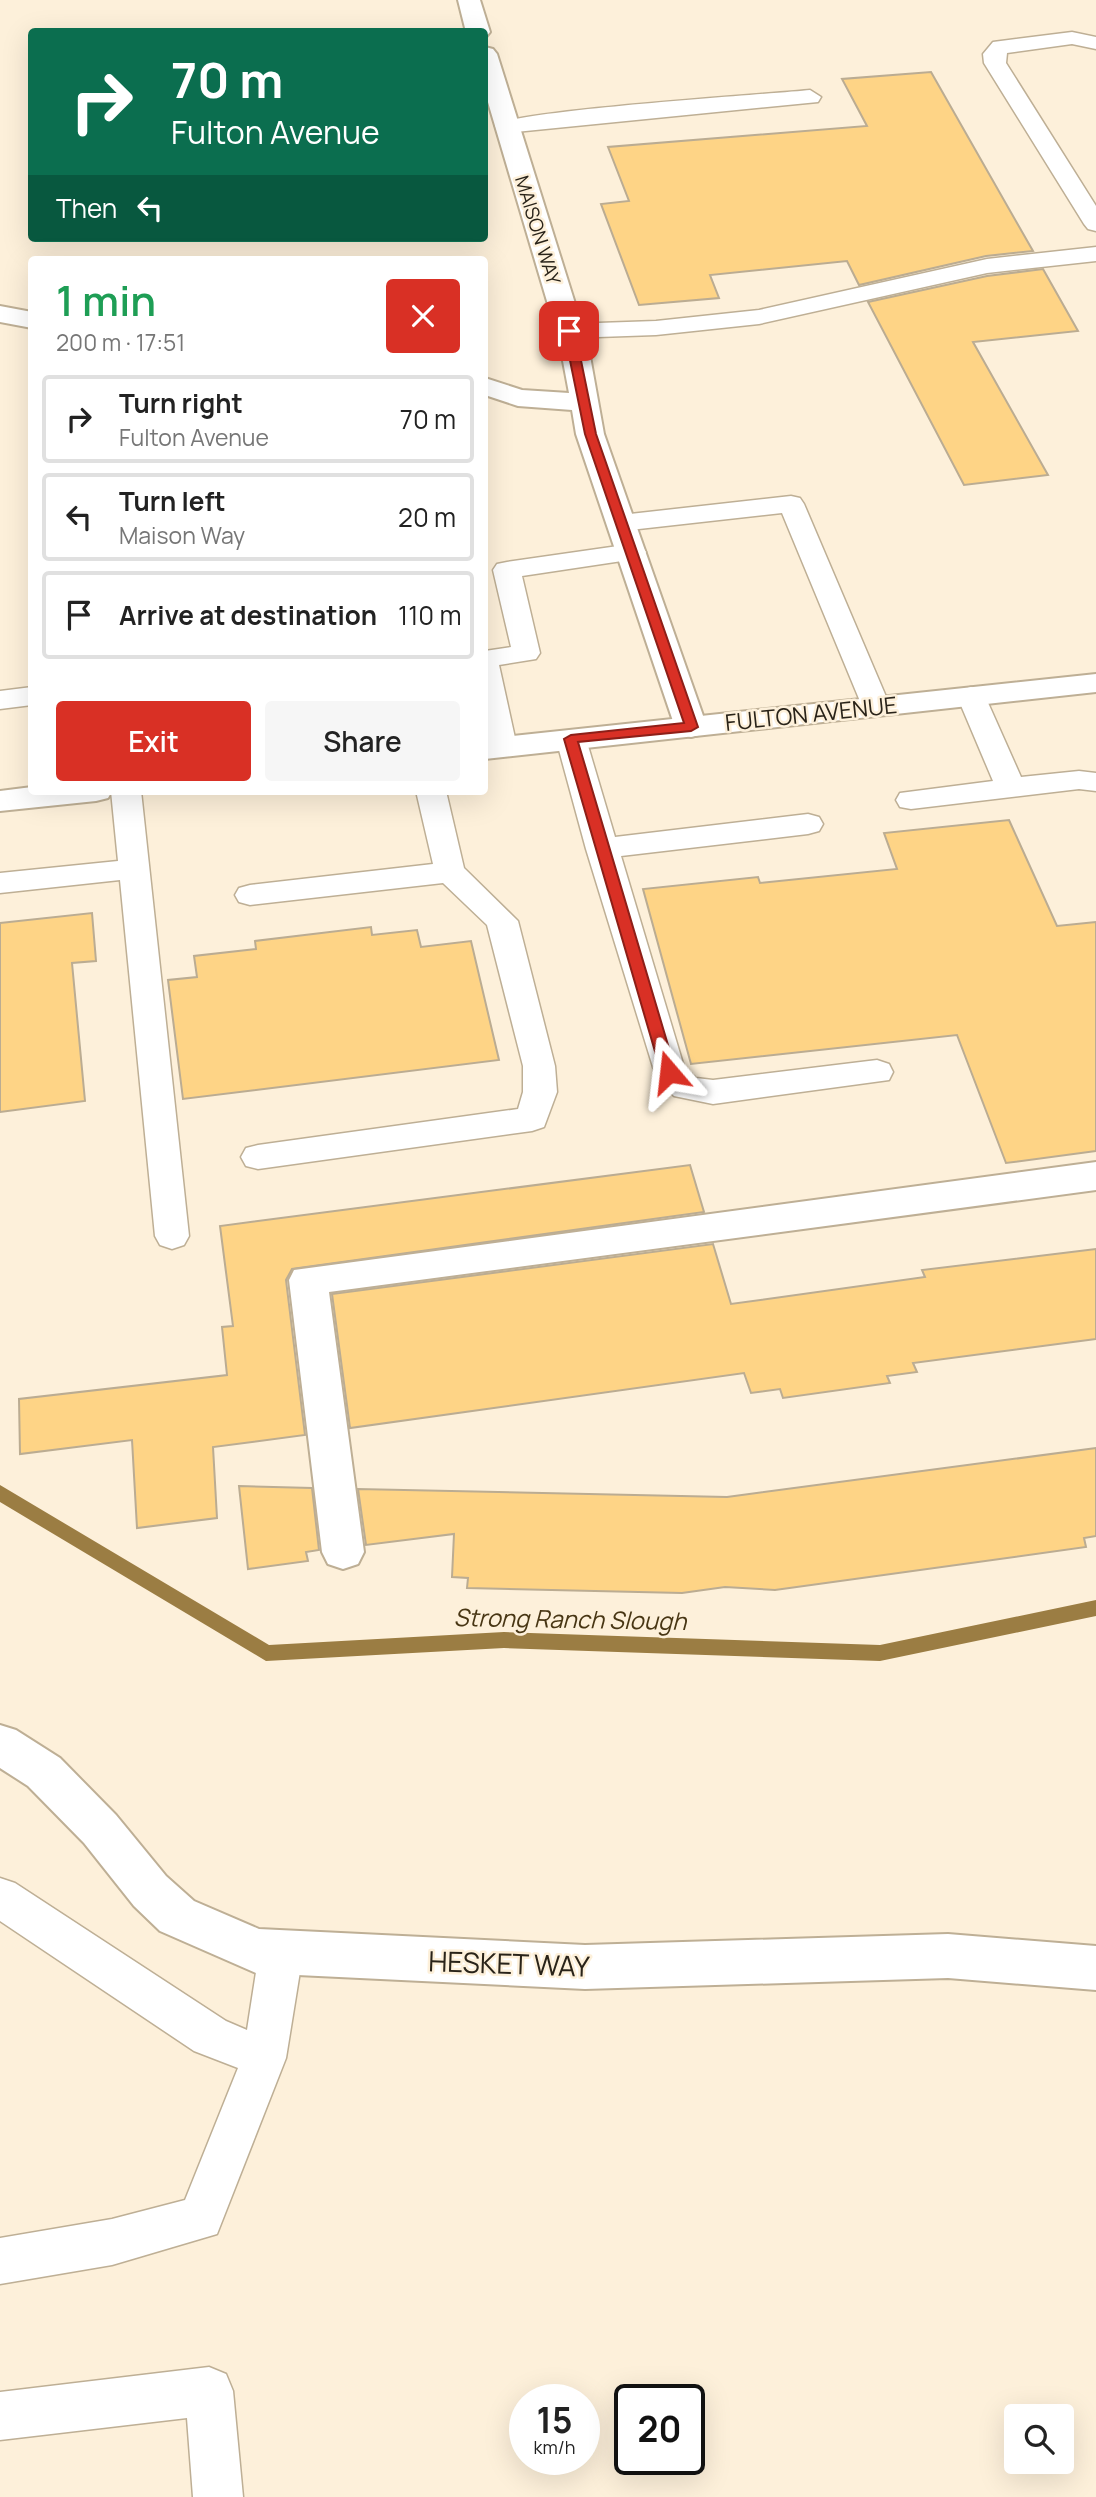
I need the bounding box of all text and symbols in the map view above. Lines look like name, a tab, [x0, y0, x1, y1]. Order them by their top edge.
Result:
text: 70 m	[171, 46, 283, 113]
icon: right	[56, 56, 147, 147]
text: Fulton Avenue	[171, 110, 380, 154]
street label: MAISON WAY	[509, 172, 567, 288]
icon: left	[131, 189, 169, 227]
text: Then	[56, 190, 117, 226]
text: 1 min	[56, 271, 156, 329]
button: close	[386, 279, 460, 353]
pin	[539, 301, 599, 361]
icon: arrive	[550, 312, 588, 350]
text: 200 m · 17:51	[56, 326, 185, 358]
text: Turn right	[119, 385, 243, 421]
icon: right	[60, 400, 98, 438]
text: 70 m	[400, 401, 456, 437]
text: Fulton Avenue	[119, 421, 269, 453]
text: Turn left	[119, 483, 226, 519]
icon: left	[60, 498, 98, 536]
text: 20 m	[398, 499, 456, 535]
text: Maison Way	[119, 519, 245, 551]
icon: arrive	[60, 596, 98, 634]
text: Arrive at destination	[119, 597, 377, 633]
text: 110 m	[398, 597, 461, 633]
street label: FULTON AVENUE	[723, 688, 899, 738]
button: Exit	[56, 701, 251, 781]
button: Share	[265, 701, 460, 781]
position arrow	[632, 1035, 706, 1109]
water label: Strong Ranch Slough	[453, 1600, 687, 1637]
street label: HESKET WAY	[428, 1941, 591, 1985]
speed limit sign: 20	[614, 2384, 705, 2475]
text: 15	[537, 2396, 572, 2444]
map controls	[1004, 2404, 1074, 2474]
button: search	[1004, 2404, 1074, 2474]
text: km/h	[534, 2435, 575, 2459]

